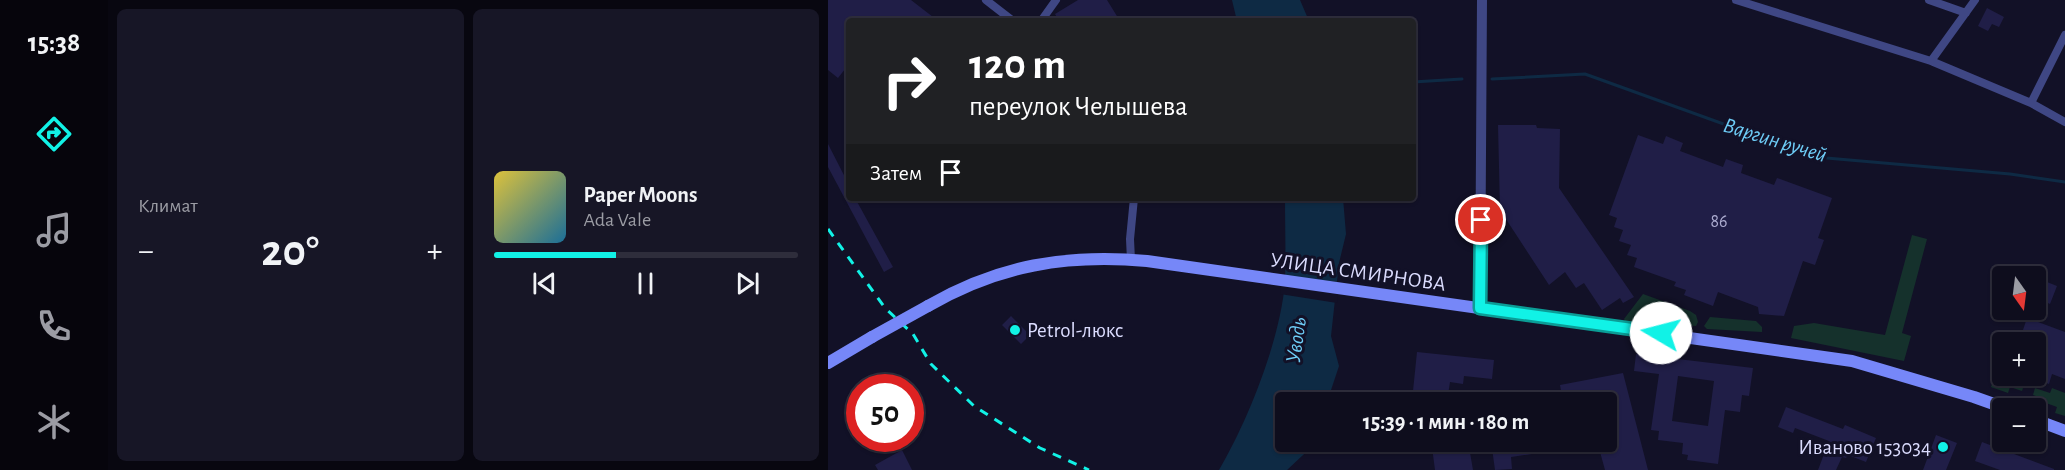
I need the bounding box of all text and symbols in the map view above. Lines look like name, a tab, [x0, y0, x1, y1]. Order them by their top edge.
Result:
text: 15:38	[28, 29, 80, 56]
icon: right	[870, 42, 948, 120]
text: 120 m	[969, 44, 1066, 86]
text: переулок Челышева	[969, 93, 1188, 120]
icon: directions	[33, 113, 75, 155]
water label: Варгин ручей	[1720, 114, 1829, 167]
icon: arrive	[934, 156, 967, 189]
text: Затем	[870, 162, 922, 184]
text: Paper Moons	[584, 184, 697, 206]
pin	[1455, 194, 1506, 245]
text: Климат	[138, 196, 198, 216]
icon: arrive	[1464, 203, 1497, 236]
icon: music	[33, 209, 75, 251]
text: Ada Vale	[584, 210, 651, 230]
house number: 86	[1711, 213, 1728, 231]
text: 20°	[261, 229, 319, 274]
text: −	[138, 235, 154, 268]
text: +	[427, 235, 442, 268]
street label: УЛИЦА СМИРНОВА	[1269, 249, 1447, 295]
north arrow	[1992, 266, 2046, 320]
map controls	[1992, 266, 2046, 452]
icon: previous	[528, 267, 561, 300]
icon: pause	[629, 267, 662, 300]
icon: next	[731, 267, 764, 300]
position arrow	[1629, 301, 1693, 365]
icon: phone	[33, 305, 75, 347]
water label: Уводь	[1282, 315, 1310, 364]
place label: Petrol-люкс	[1027, 320, 1123, 341]
marker: Petrol-люкс	[1008, 323, 1022, 337]
button: +	[1992, 332, 2046, 386]
speed limit sign: 50	[846, 374, 924, 452]
button: −	[1992, 398, 2046, 452]
icon: climate	[33, 401, 75, 443]
text: 15:39 · 1 мин · 180 m	[1363, 411, 1529, 433]
place label: Иваново 153034	[1798, 437, 1931, 458]
marker: Иваново 153034	[1936, 440, 1950, 454]

